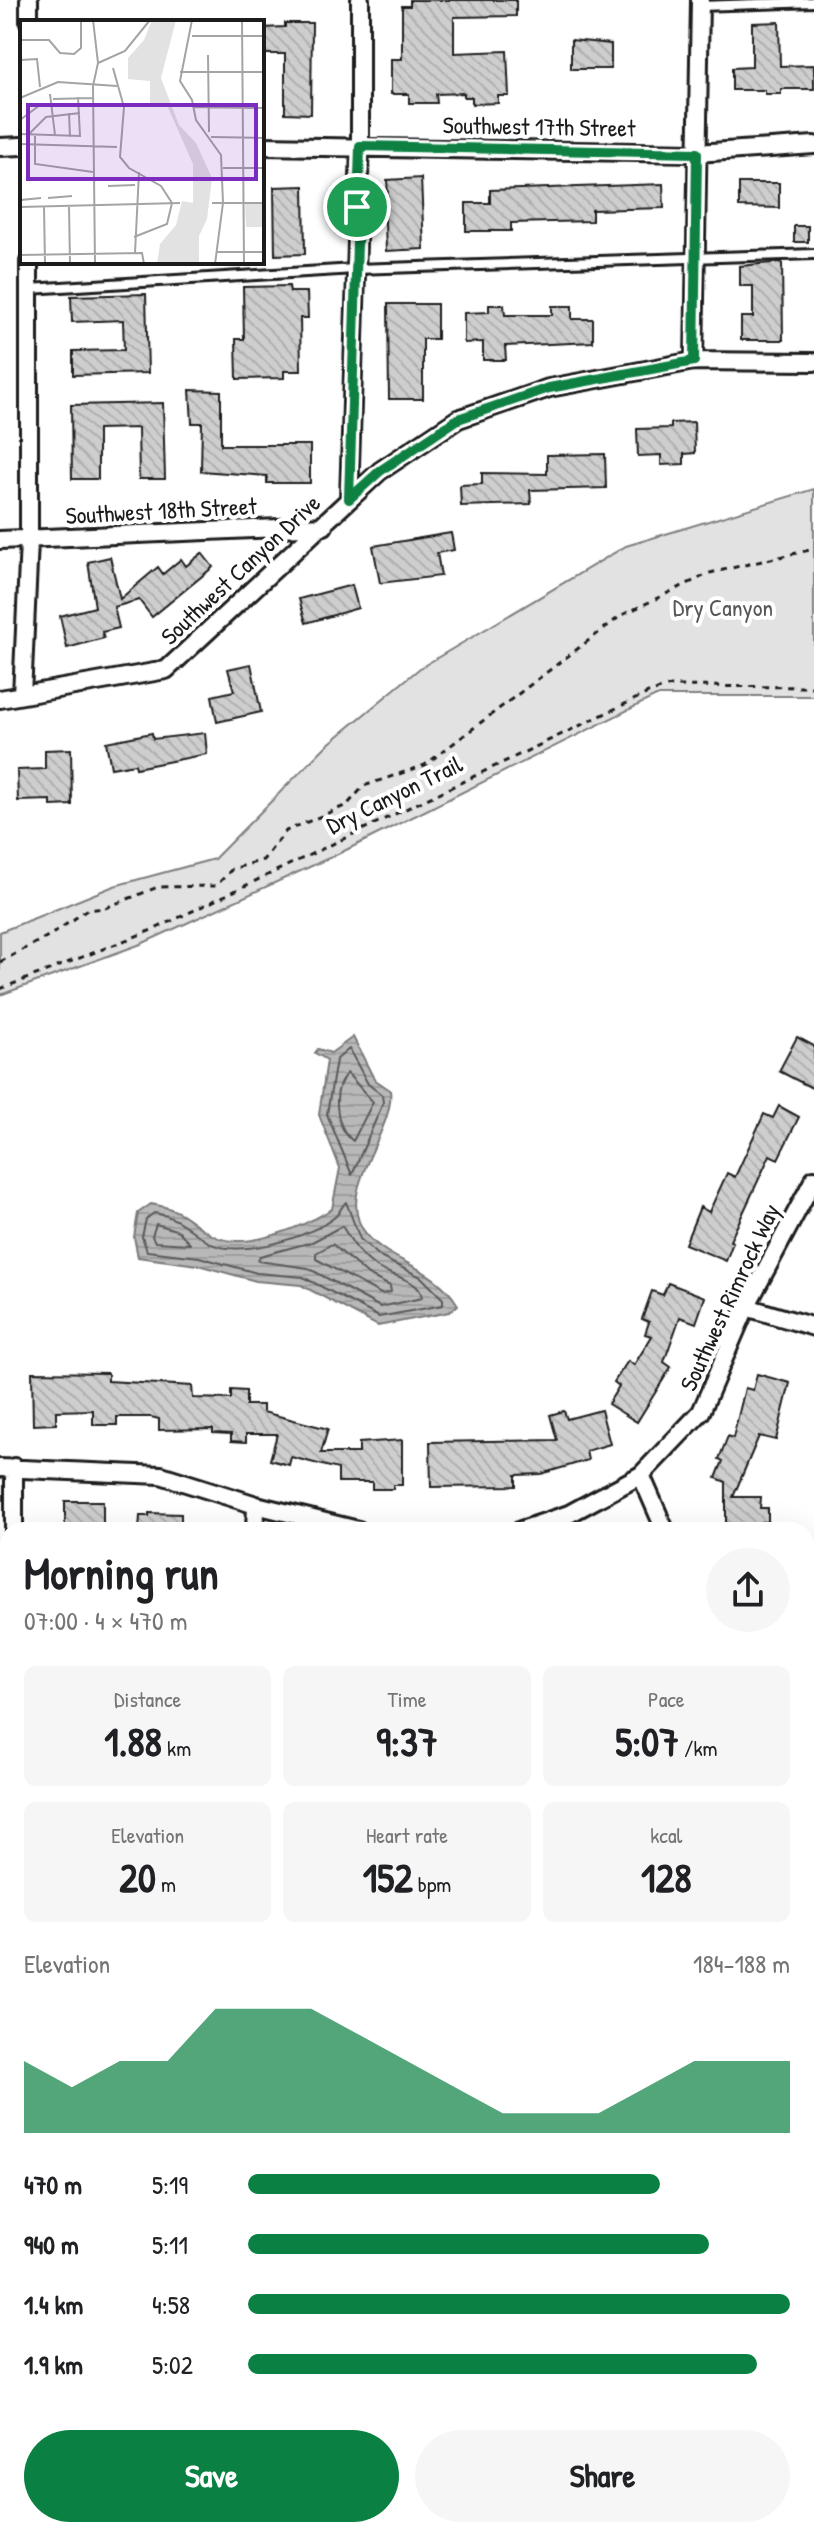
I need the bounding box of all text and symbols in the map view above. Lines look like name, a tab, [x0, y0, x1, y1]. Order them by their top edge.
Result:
inset map	[20, 20, 264, 264]
street label: Southwest 17th Street	[442, 108, 636, 144]
pin	[323, 173, 391, 241]
icon: arrive	[335, 185, 379, 229]
street label: Southwest Canyon Drive	[153, 486, 327, 651]
street label: Southwest 18th Street	[65, 489, 258, 531]
park label: Dry Canyon	[673, 591, 773, 623]
street label: Dry Canyon Trail	[321, 747, 468, 841]
street label: Southwest Rimrock Way	[672, 1198, 786, 1396]
text: Morning run	[24, 1543, 219, 1603]
button: share	[706, 1548, 790, 1632]
text: 07:00 · 4 × 470 m	[24, 1603, 187, 1638]
text: Distance	[114, 1684, 181, 1714]
text: Time	[388, 1684, 426, 1714]
text: Pace	[648, 1684, 685, 1714]
text: 1.88	[104, 1714, 162, 1768]
text: 9:37	[376, 1714, 438, 1768]
text: 5:07	[615, 1714, 679, 1768]
text: km	[162, 1733, 191, 1763]
text: /km	[679, 1733, 718, 1763]
text: Elevation	[111, 1820, 184, 1850]
text: Heart rate	[366, 1820, 448, 1850]
text: kcal	[650, 1820, 682, 1850]
text: 20	[119, 1850, 156, 1904]
text: 152	[363, 1850, 413, 1904]
text: 128	[641, 1850, 692, 1904]
text: m	[156, 1869, 176, 1899]
text: bpm	[413, 1869, 451, 1899]
text: Elevation	[24, 1946, 110, 1981]
text: 184–188 m	[693, 1946, 790, 1981]
text: 470 m	[24, 2167, 82, 2202]
text: 5:19	[152, 2167, 188, 2202]
text: 940 m	[24, 2227, 79, 2262]
text: 5:11	[152, 2227, 188, 2262]
text: 1.4 km	[24, 2287, 83, 2322]
text: 4:58	[152, 2287, 190, 2322]
text: 1.9 km	[24, 2347, 83, 2382]
text: 5:02	[152, 2347, 193, 2382]
button: Save	[24, 2430, 399, 2522]
button: Share	[415, 2430, 790, 2522]

